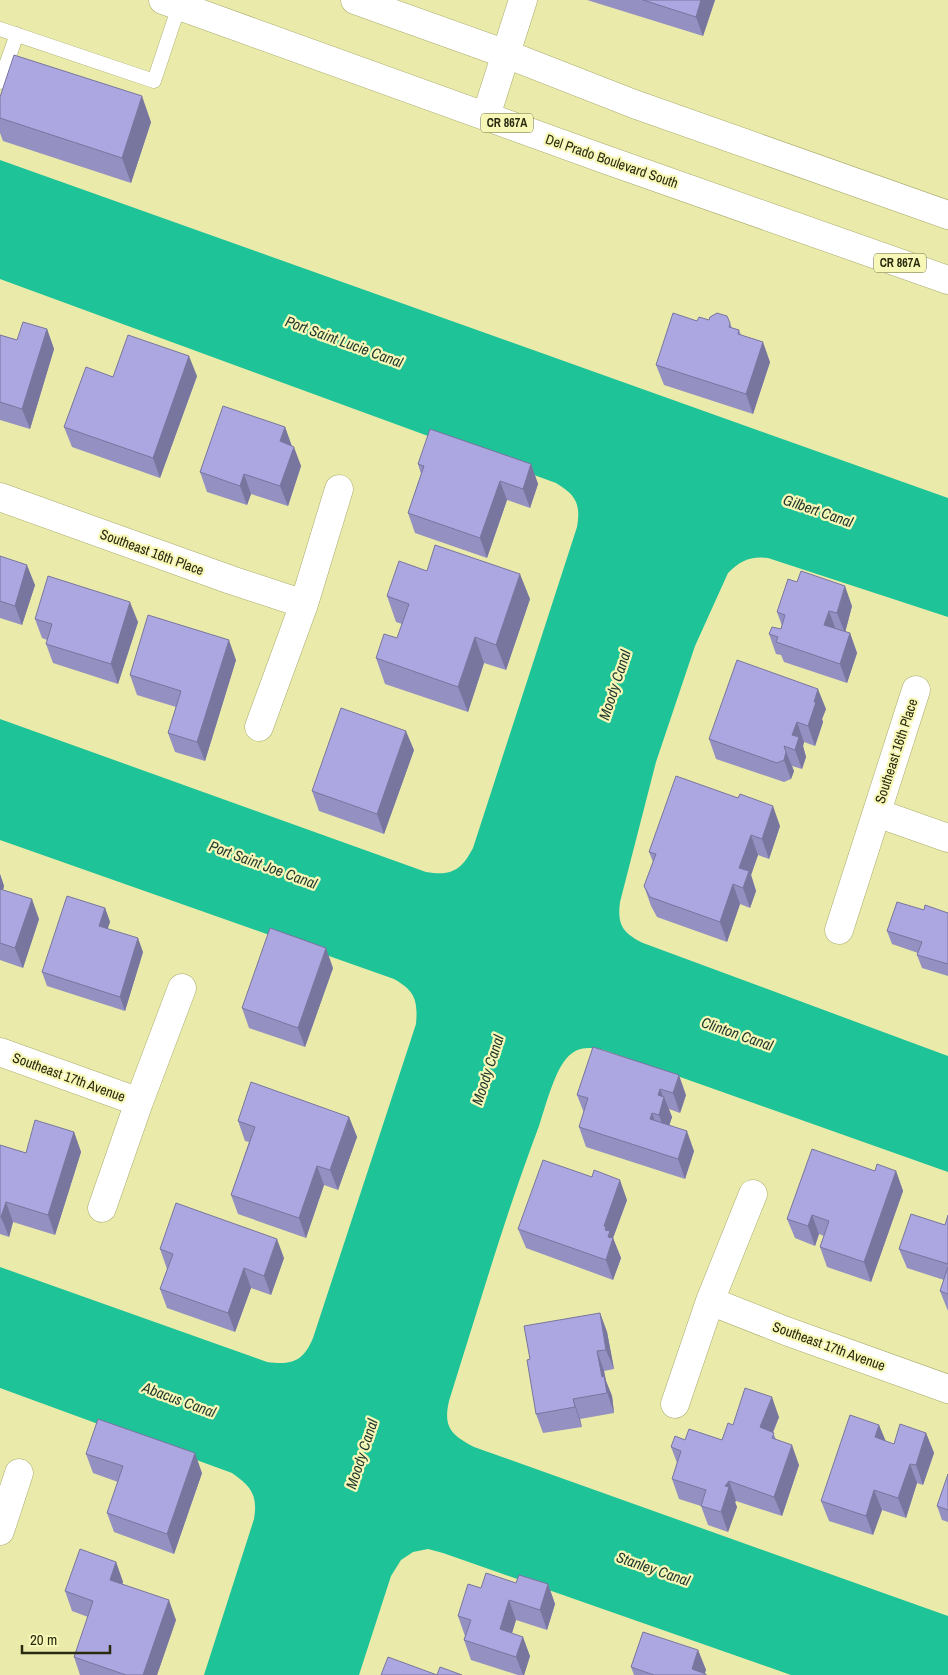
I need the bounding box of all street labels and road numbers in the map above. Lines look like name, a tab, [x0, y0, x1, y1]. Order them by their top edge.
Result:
road number: CR 867A	[481, 114, 533, 132]
street label: Del Prado Boulevard South	[543, 130, 681, 192]
road number: CR 867A	[874, 254, 926, 272]
street label: Southeast 16th Place	[98, 525, 206, 579]
street label: Southeast 16th Place	[871, 696, 921, 806]
street label: Southeast 17th Avenue	[10, 1048, 128, 1106]
street label: Southeast 17th Avenue	[770, 1317, 888, 1375]

